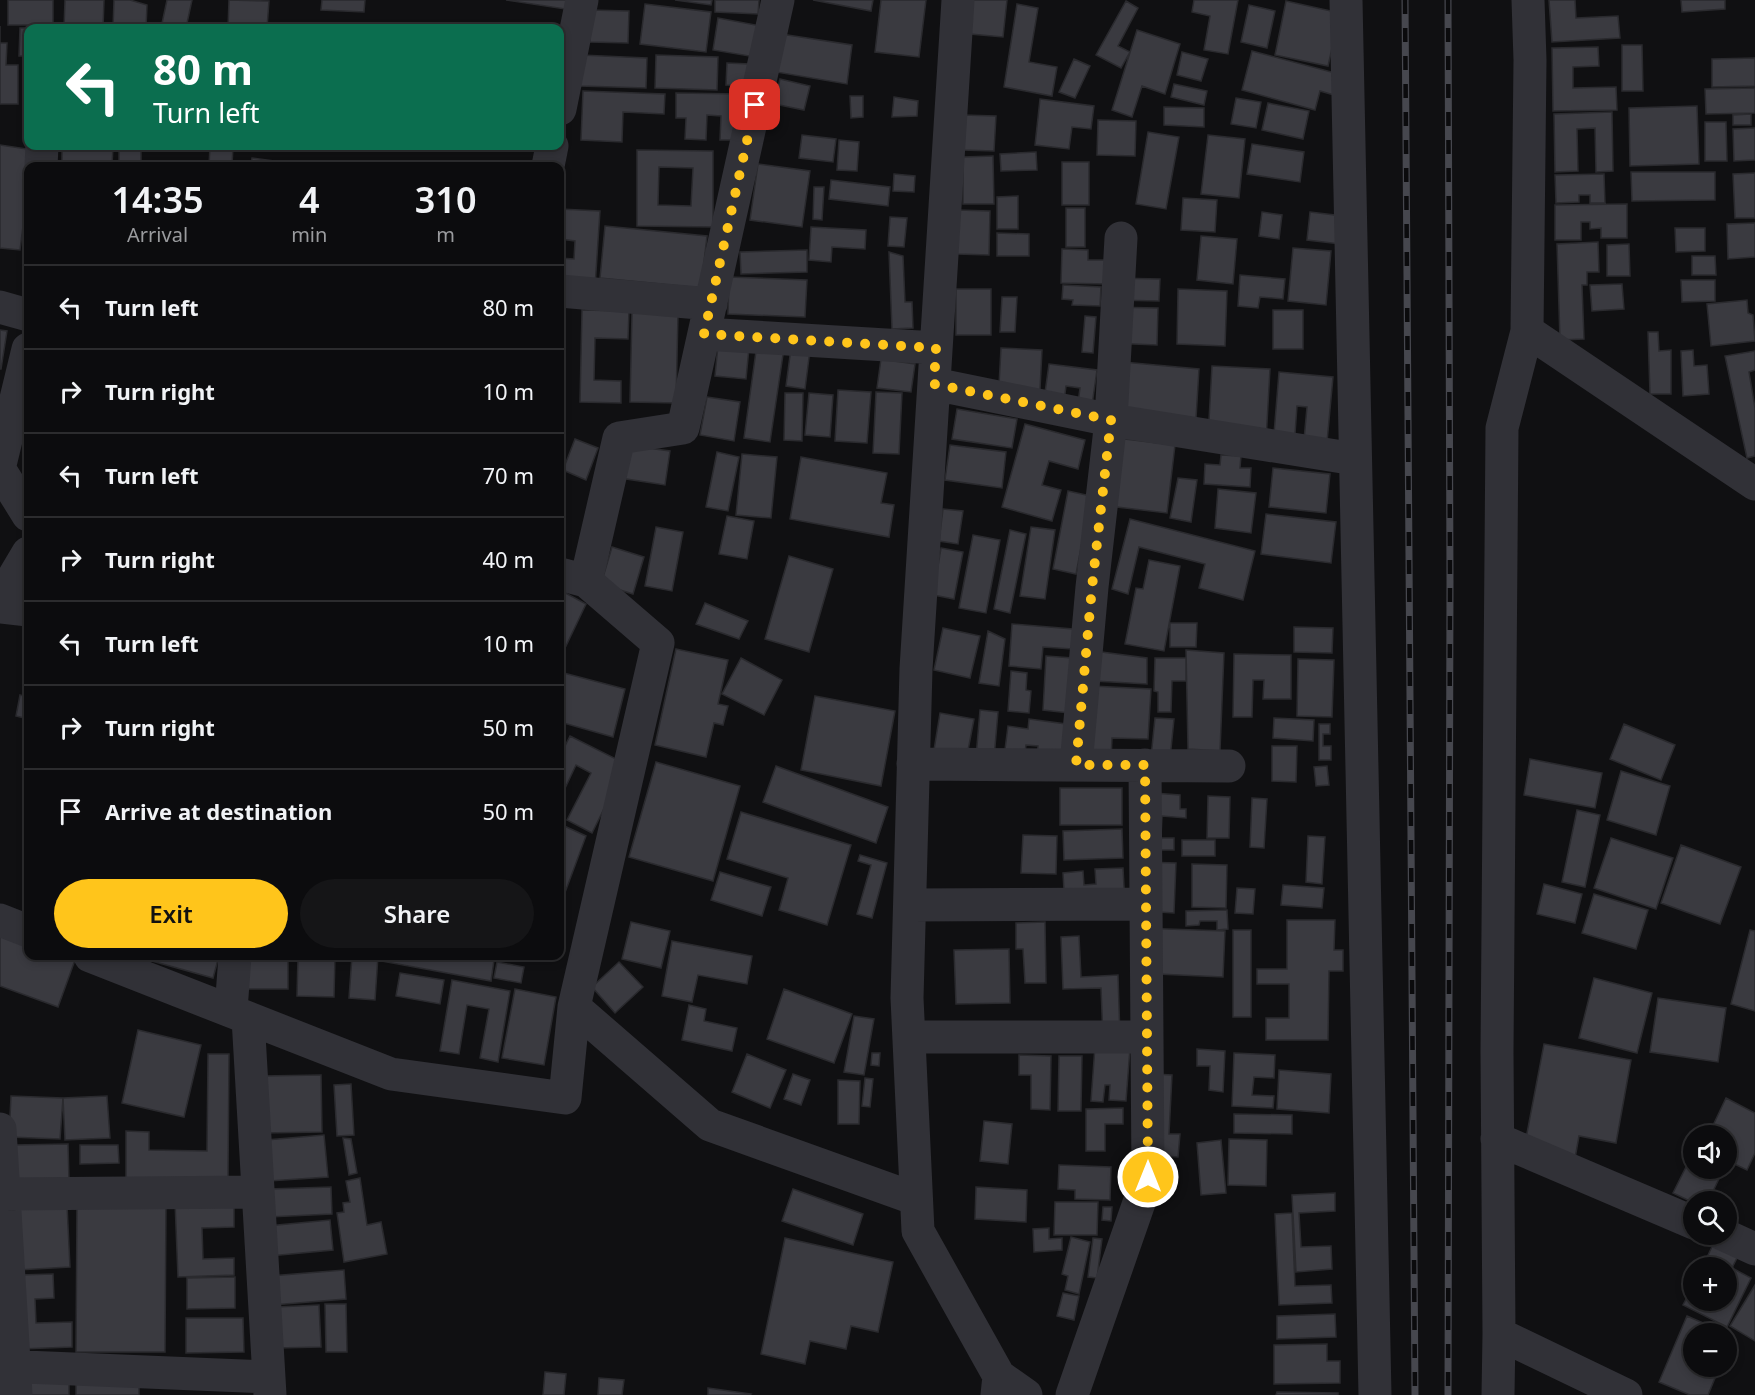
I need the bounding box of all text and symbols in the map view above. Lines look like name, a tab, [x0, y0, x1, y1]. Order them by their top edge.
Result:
text: 80 m	[153, 40, 253, 97]
icon: left	[54, 48, 132, 126]
pin	[729, 79, 780, 130]
icon: arrive	[738, 88, 771, 121]
text: Turn left	[153, 94, 259, 131]
text: 14:35	[111, 175, 204, 224]
text: 4	[299, 175, 320, 224]
text: 310	[415, 175, 477, 224]
text: Arrival	[127, 221, 188, 248]
text: min	[291, 221, 327, 248]
text: m	[436, 221, 455, 248]
icon: left	[54, 291, 87, 324]
text: Turn left	[105, 292, 199, 322]
text: 80 m	[483, 292, 534, 322]
icon: right	[54, 375, 87, 408]
text: Turn right	[105, 376, 215, 406]
text: 10 m	[483, 376, 534, 406]
icon: left	[54, 459, 87, 492]
text: Turn left	[105, 460, 199, 490]
text: 70 m	[483, 460, 534, 490]
icon: right	[54, 543, 87, 576]
text: Turn right	[105, 544, 215, 574]
text: 40 m	[483, 544, 534, 574]
icon: left	[54, 627, 87, 660]
text: Turn left	[105, 628, 199, 658]
text: 10 m	[483, 628, 534, 658]
icon: right	[54, 711, 87, 744]
text: Turn right	[105, 712, 215, 742]
text: 50 m	[483, 712, 534, 742]
icon: arrive	[54, 795, 87, 828]
text: Arrive at destination	[105, 796, 332, 826]
text: 50 m	[483, 796, 534, 826]
button: Exit	[54, 879, 288, 948]
button: Share	[300, 879, 534, 948]
map controls	[1683, 1125, 1737, 1377]
button: sound	[1683, 1125, 1737, 1179]
position arrow	[1116, 1145, 1180, 1209]
button: search	[1683, 1191, 1737, 1245]
button: +	[1683, 1257, 1737, 1311]
button: −	[1683, 1323, 1737, 1377]

